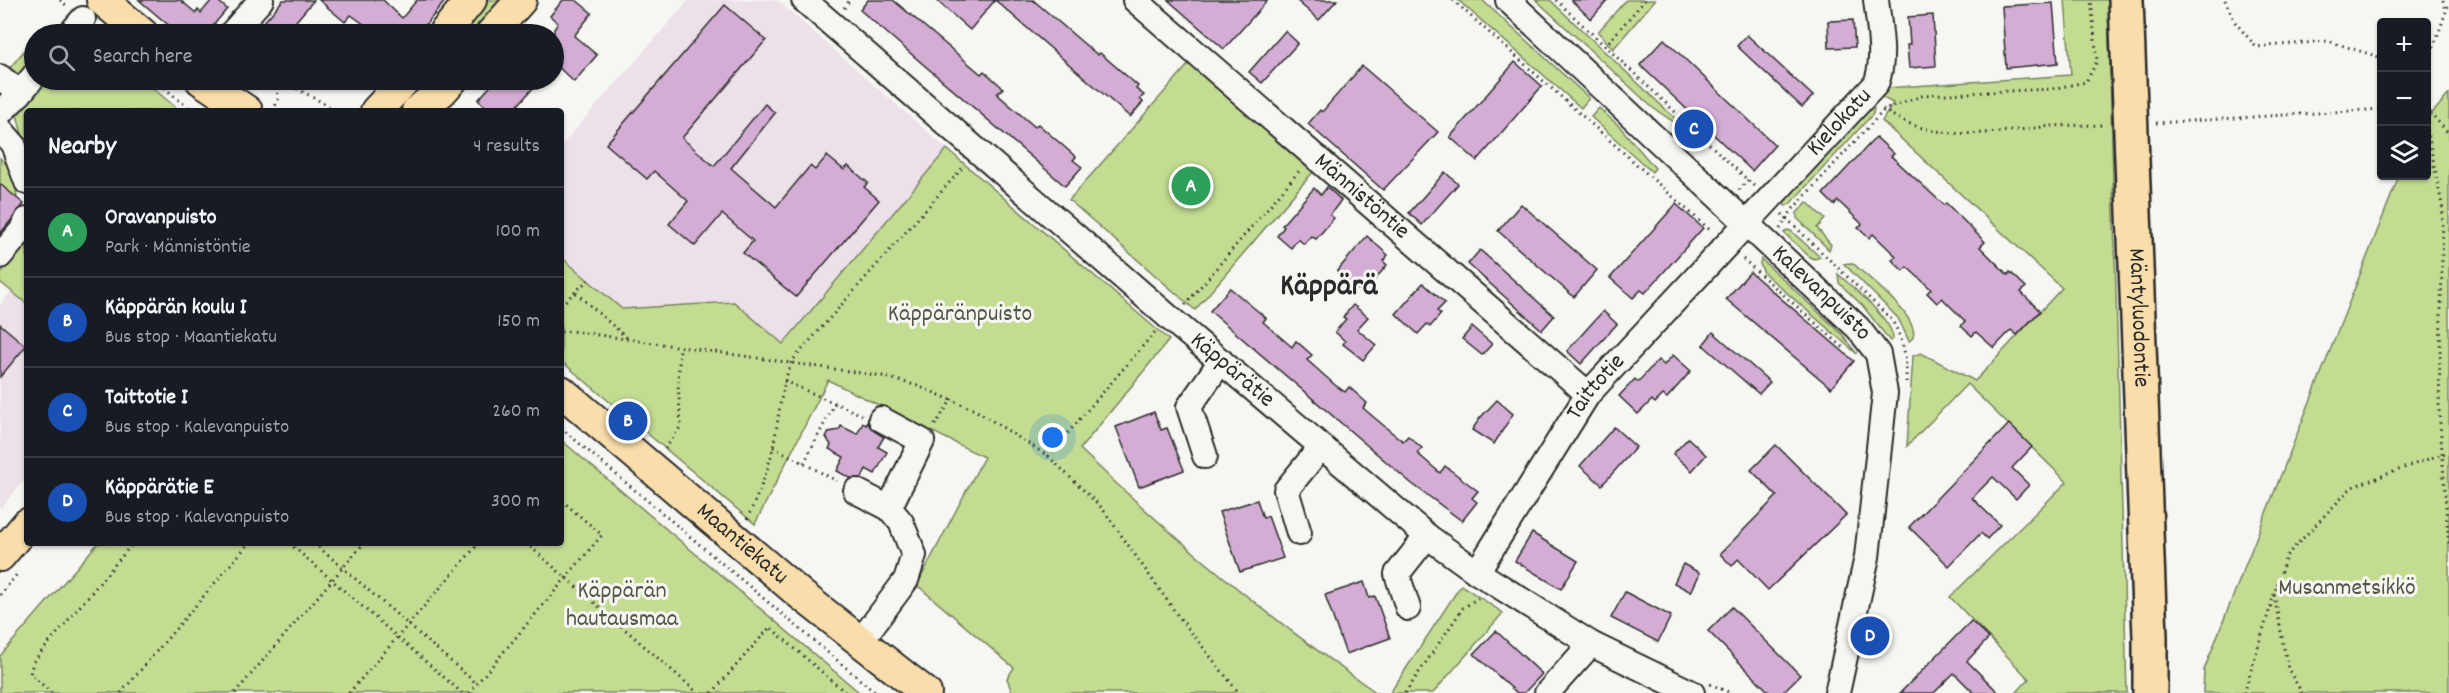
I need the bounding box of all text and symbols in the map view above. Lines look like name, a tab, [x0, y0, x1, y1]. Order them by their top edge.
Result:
map controls	[2377, 18, 2431, 180]
button: +	[2377, 18, 2431, 72]
search box	[24, 24, 564, 90]
icon: search	[45, 41, 78, 74]
text: Search here	[93, 42, 192, 73]
button: −	[2377, 72, 2431, 126]
street label: Kielokatu	[1799, 81, 1881, 165]
pin: C	[1674, 106, 1714, 152]
button: layers	[2377, 126, 2431, 180]
text: Nearby	[48, 129, 116, 166]
text: 4 results	[473, 133, 540, 161]
street label: Männistöntie	[1306, 146, 1417, 248]
pin: A	[1172, 164, 1210, 208]
text: Oravanpuisto	[105, 203, 217, 234]
text: A	[62, 218, 73, 246]
text: 100 m	[496, 218, 540, 246]
text: Park · Männistöntie	[105, 234, 250, 262]
street label: Kalevanpuisto	[1763, 238, 1879, 348]
street label: Mäntyluodontie	[2118, 247, 2158, 388]
district label: Käppärä	[1280, 267, 1379, 310]
text: Käppärän koulu I	[105, 293, 247, 324]
park label: Käppäränpuisto	[888, 298, 1032, 332]
text: B	[63, 308, 72, 336]
text: 150 m	[497, 308, 540, 336]
text: Bus stop · Maantiekatu	[105, 324, 277, 352]
street label: Käppärätie	[1182, 325, 1282, 417]
street label: Taittotie	[1558, 347, 1634, 427]
text: Taittotie I	[105, 383, 188, 414]
text: C	[63, 398, 72, 426]
text: 260 m	[492, 398, 540, 426]
pin: B	[608, 398, 648, 444]
text: Bus stop · Kalevanpuisto	[105, 414, 289, 442]
your location	[1038, 423, 1067, 452]
text: Käppärätie E	[105, 473, 213, 504]
text: D	[62, 488, 73, 516]
text: 300 m	[491, 488, 540, 516]
street label: Maantiekatu	[688, 495, 795, 594]
text: Bus stop · Kalevanpuisto	[105, 504, 289, 532]
park label: Musanmetsikkö	[2278, 572, 2416, 606]
park label: Käppärän hautausmaa	[566, 575, 679, 637]
pin: D	[1850, 614, 1890, 658]

